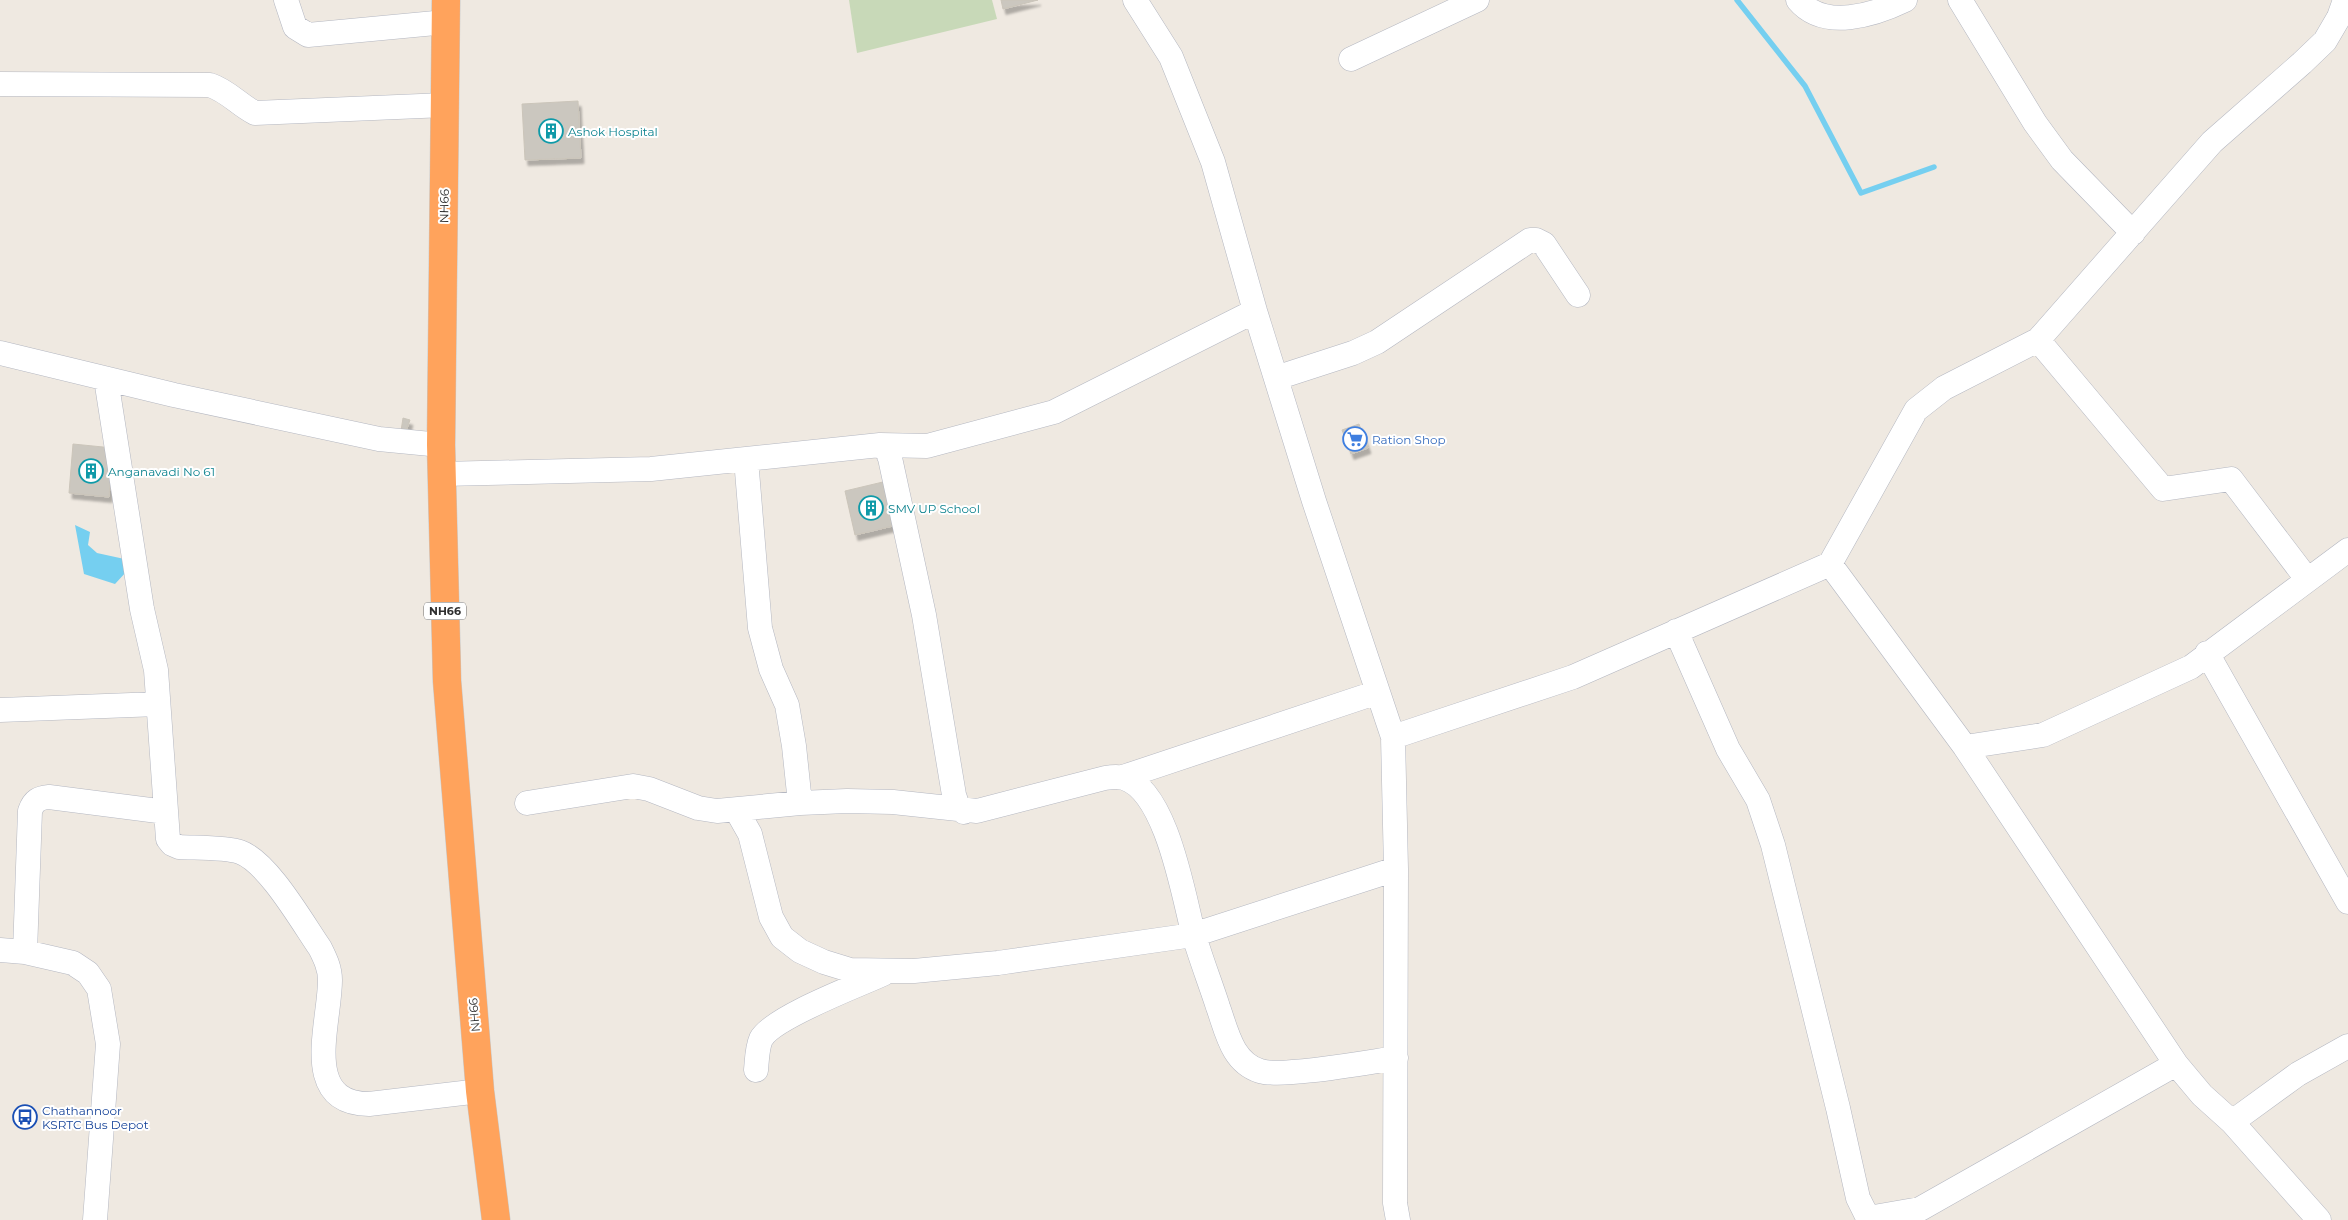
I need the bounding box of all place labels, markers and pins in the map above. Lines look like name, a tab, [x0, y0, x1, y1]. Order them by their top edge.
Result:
building icon: Ashok Hospital	[538, 118, 564, 144]
place label: Ashok Hospital	[568, 124, 658, 139]
supermarket icon: Ration Shop	[1342, 426, 1368, 452]
place label: Ration Shop	[1372, 432, 1446, 447]
building icon: Anganavadi No 61	[78, 458, 104, 484]
place label: Anganavadi No 61	[108, 464, 215, 479]
building icon: SMV UP School	[858, 495, 884, 521]
place label: SMV UP School	[888, 501, 980, 516]
place label: Chathannoor KSRTC Bus Depot	[42, 1103, 149, 1132]
bus stop icon: Chathannoor KSRTC Bus Depot	[12, 1104, 38, 1130]

